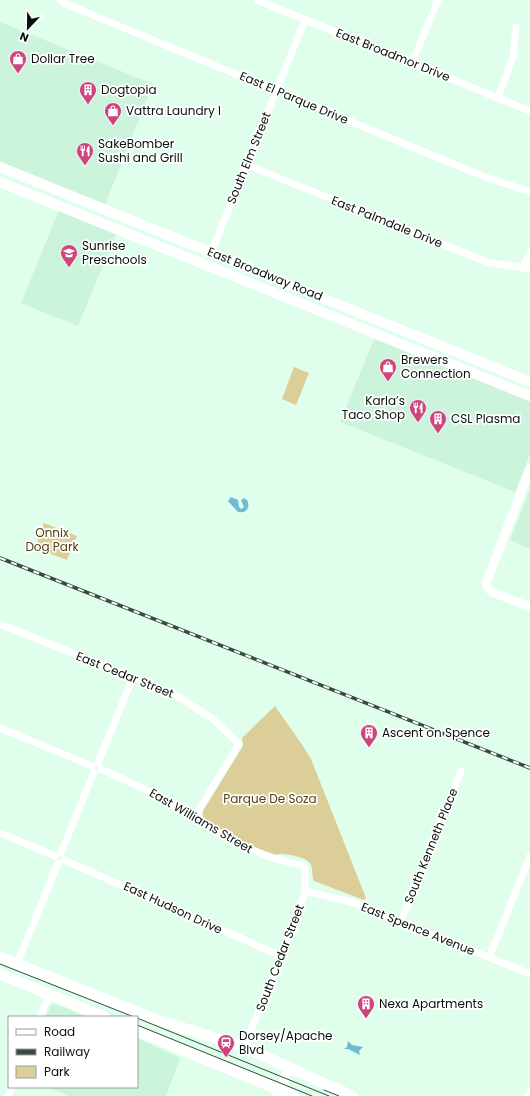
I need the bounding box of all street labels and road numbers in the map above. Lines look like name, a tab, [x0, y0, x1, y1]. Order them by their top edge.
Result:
street label: East Broadmor Drive	[334, 24, 453, 85]
street label: East El Parque Drive	[237, 67, 351, 128]
street label: South Elm Street	[222, 109, 275, 206]
street label: East Palmdale Drive	[329, 191, 445, 252]
street label: East Broadway Road	[205, 243, 325, 304]
street label: East Cedar Street	[74, 647, 177, 702]
street label: East Williams Street	[146, 784, 256, 857]
street label: South Kenneth Place	[400, 786, 461, 906]
street label: East Hudson Drive	[121, 877, 225, 938]
street label: East Spence Avenue	[359, 898, 478, 959]
street label: South Cedar Street	[251, 902, 308, 1014]

